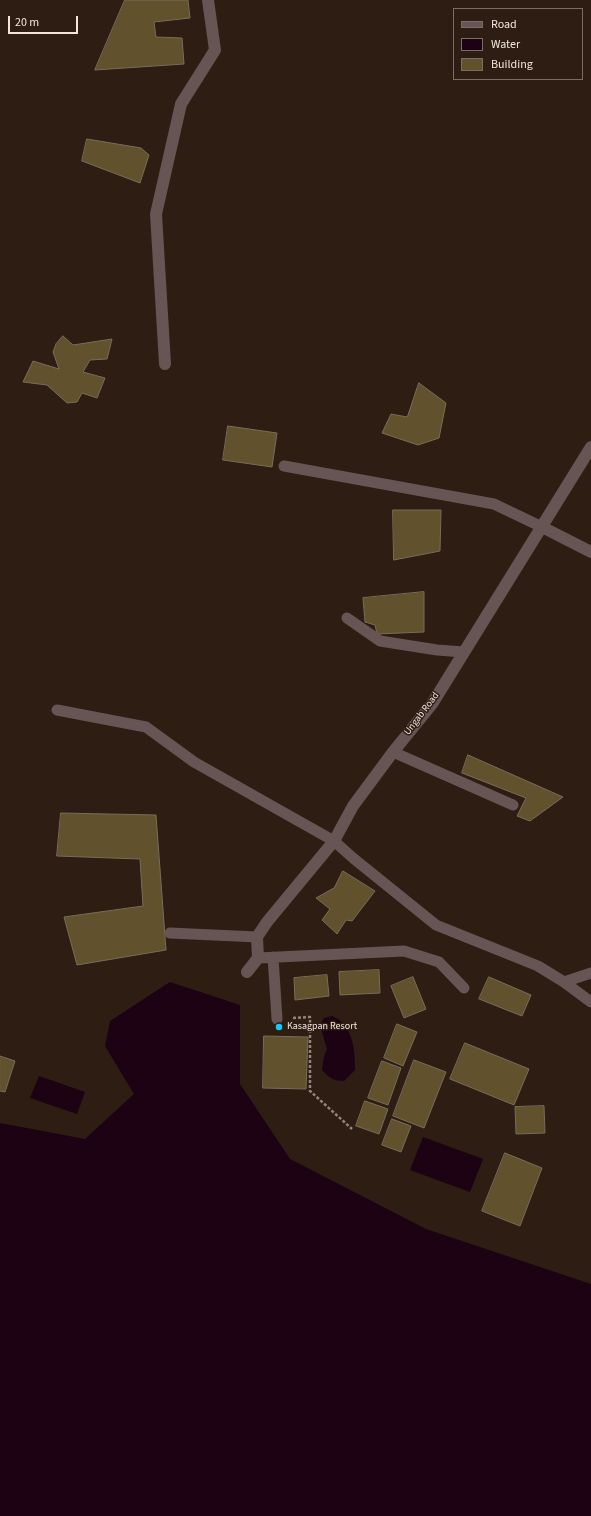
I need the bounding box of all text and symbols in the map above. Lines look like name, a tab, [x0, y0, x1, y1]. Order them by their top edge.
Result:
scale bar	[10, 8, 80, 34]
legend	[453, 8, 583, 80]
text: 20 m	[15, 14, 39, 31]
text: Road	[491, 16, 517, 33]
text: Water	[491, 36, 520, 53]
text: Building	[491, 56, 533, 73]
street label: Ungab Road	[402, 690, 442, 738]
place label: Kasagpan Resort	[287, 1021, 357, 1033]
marker: Kasagpan Resort	[274, 1022, 284, 1032]

